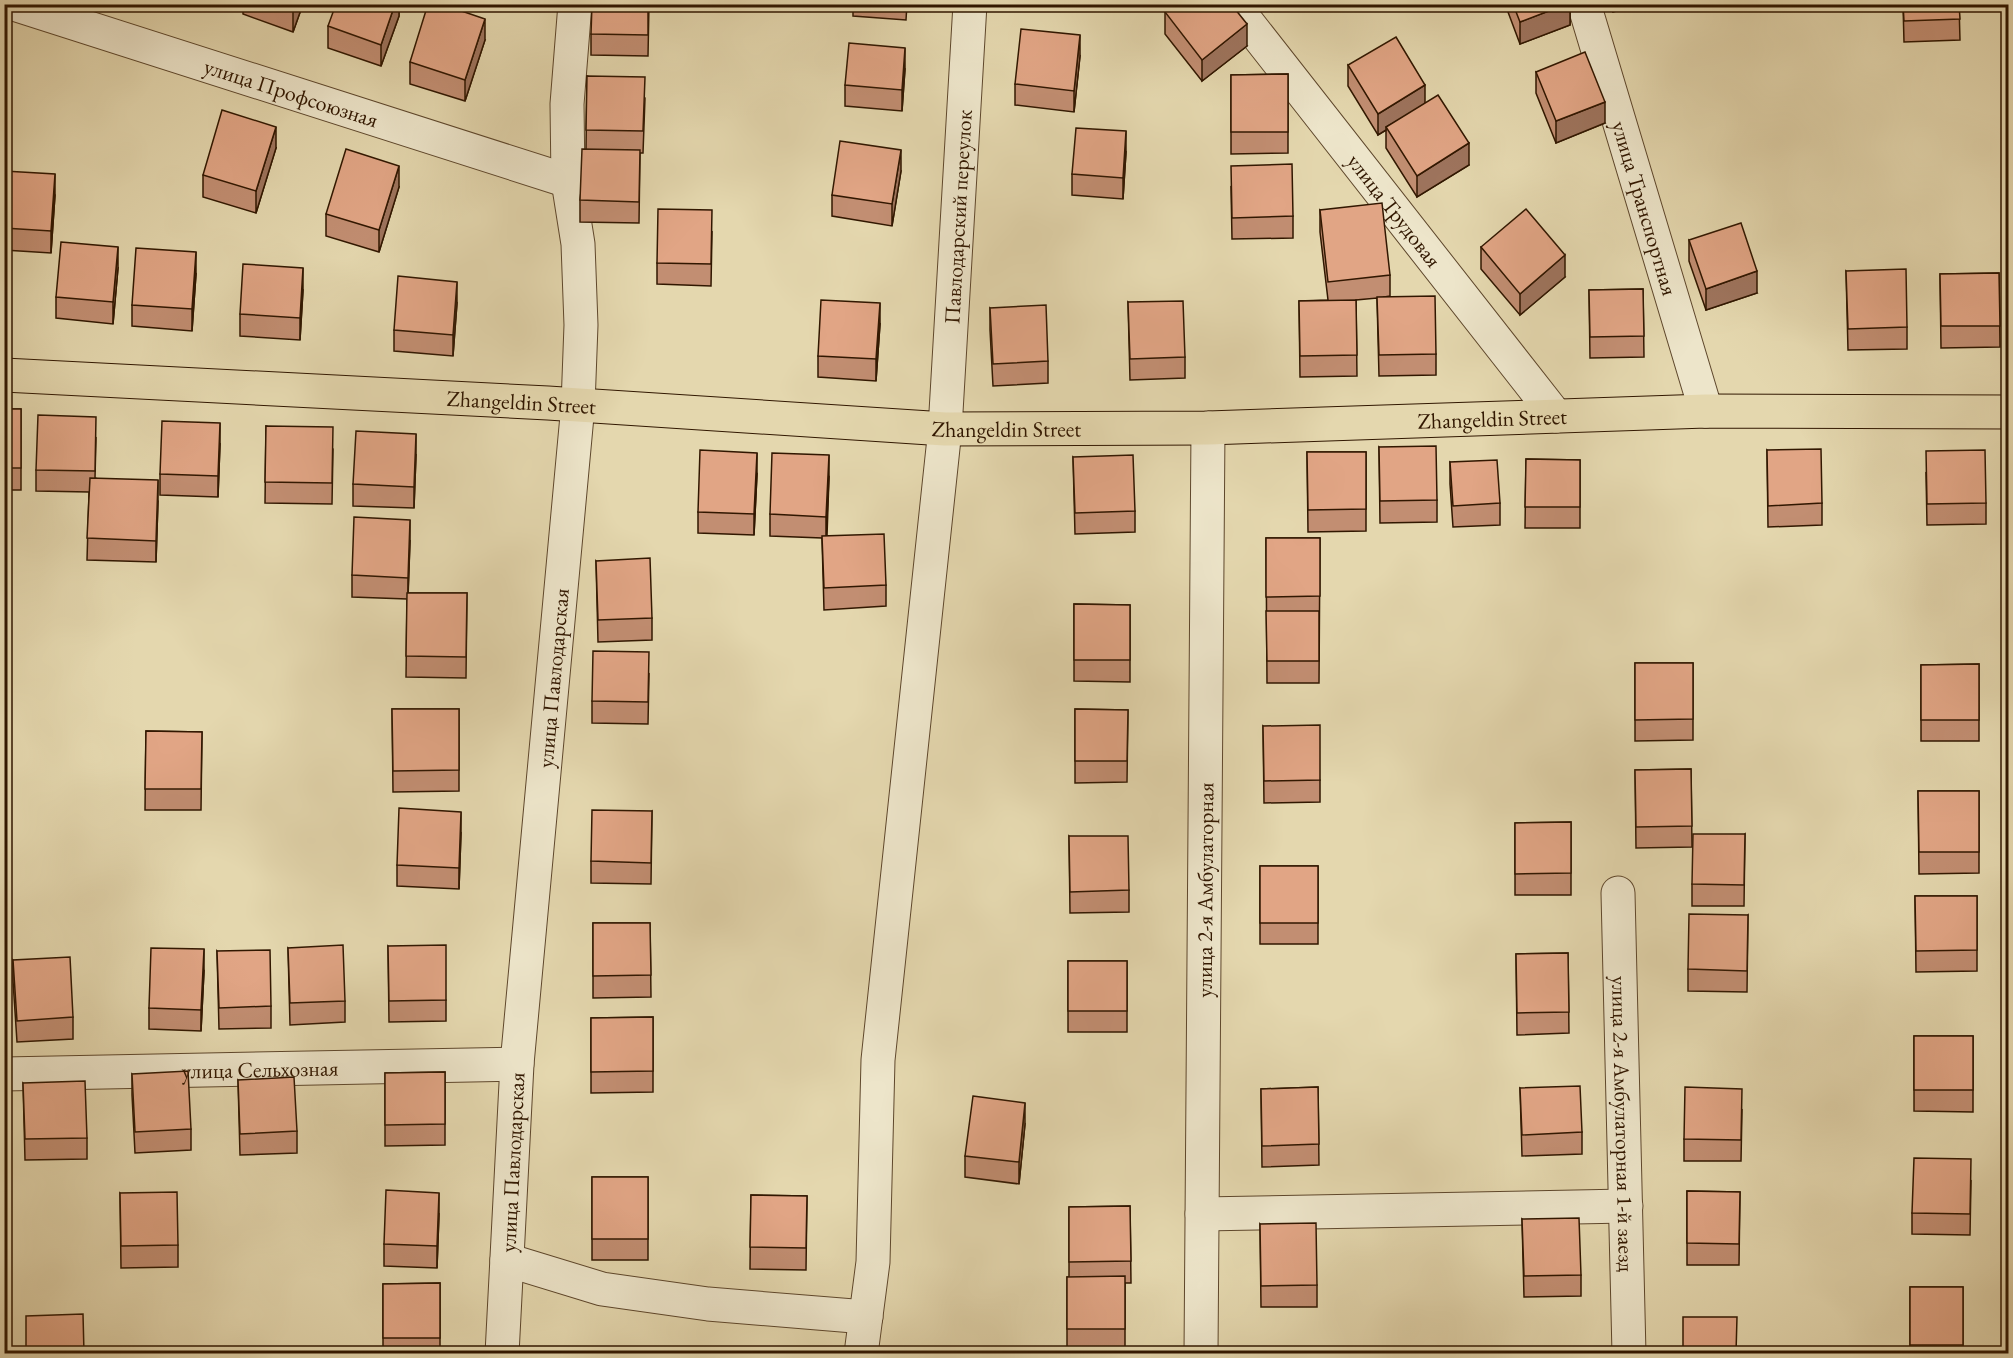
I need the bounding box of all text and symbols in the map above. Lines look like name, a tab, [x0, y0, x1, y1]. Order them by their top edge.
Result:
street label: улица Профсоюзная	[200, 51, 382, 134]
street label: Павлодарский переулок	[937, 108, 978, 325]
street label: улица Транспортная	[1605, 117, 1685, 299]
street label: улица Трудовая	[1341, 147, 1448, 273]
street label: Zhangeldin Street	[446, 383, 597, 421]
street label: Zhangeldin Street	[1417, 401, 1568, 435]
street label: Zhangeldin Street	[931, 414, 1081, 443]
street label: улица Павлодарская	[530, 587, 575, 769]
street label: улица 2-я Амбулаторная	[1189, 782, 1220, 998]
street label: улица 2-я Амбулаторная 1-й заезд	[1605, 975, 1642, 1272]
street label: улица Сельхозная	[181, 1053, 339, 1085]
street label: улица Павлодарская	[493, 1071, 531, 1253]

